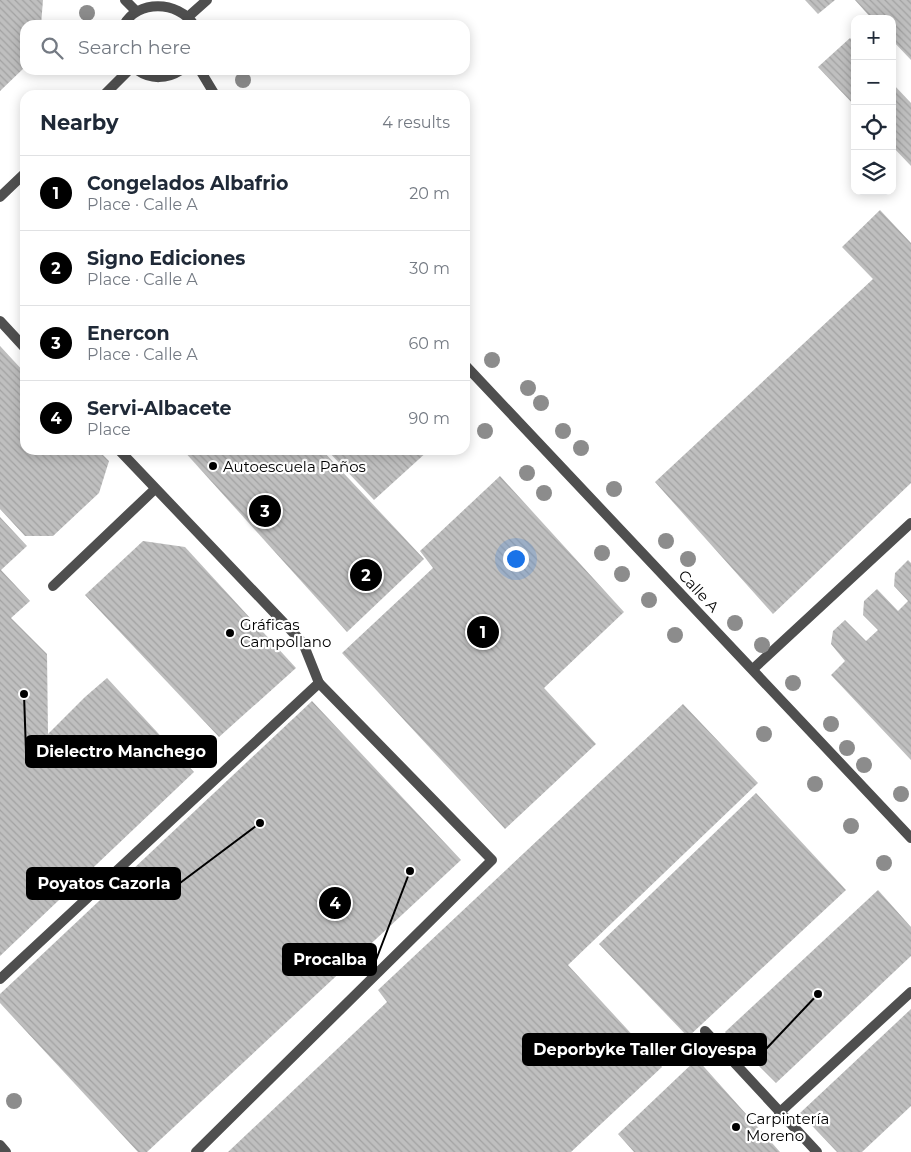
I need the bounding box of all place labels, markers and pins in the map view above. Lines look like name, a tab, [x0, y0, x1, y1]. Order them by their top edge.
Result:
place label: Autoescuela Paños	[223, 457, 366, 476]
marker: Autoescuela Paños	[207, 460, 219, 472]
pin: 3	[249, 492, 281, 530]
pin: 2	[350, 556, 382, 594]
pin: 1	[467, 613, 499, 651]
place label: Gráficas Campollano	[240, 615, 331, 651]
marker: Gráficas Campollano	[224, 627, 236, 639]
callout: Dielectro Manchego	[26, 736, 216, 767]
callout: Poyatos Cazorla	[27, 868, 180, 899]
pin: 4	[319, 884, 351, 922]
callout: Procalba	[283, 944, 376, 975]
callout: Deporbyke Taller Gloyespa	[523, 1034, 766, 1065]
place label: Carpintería Moreno	[746, 1109, 829, 1145]
marker: Carpintería Moreno	[730, 1121, 742, 1133]

